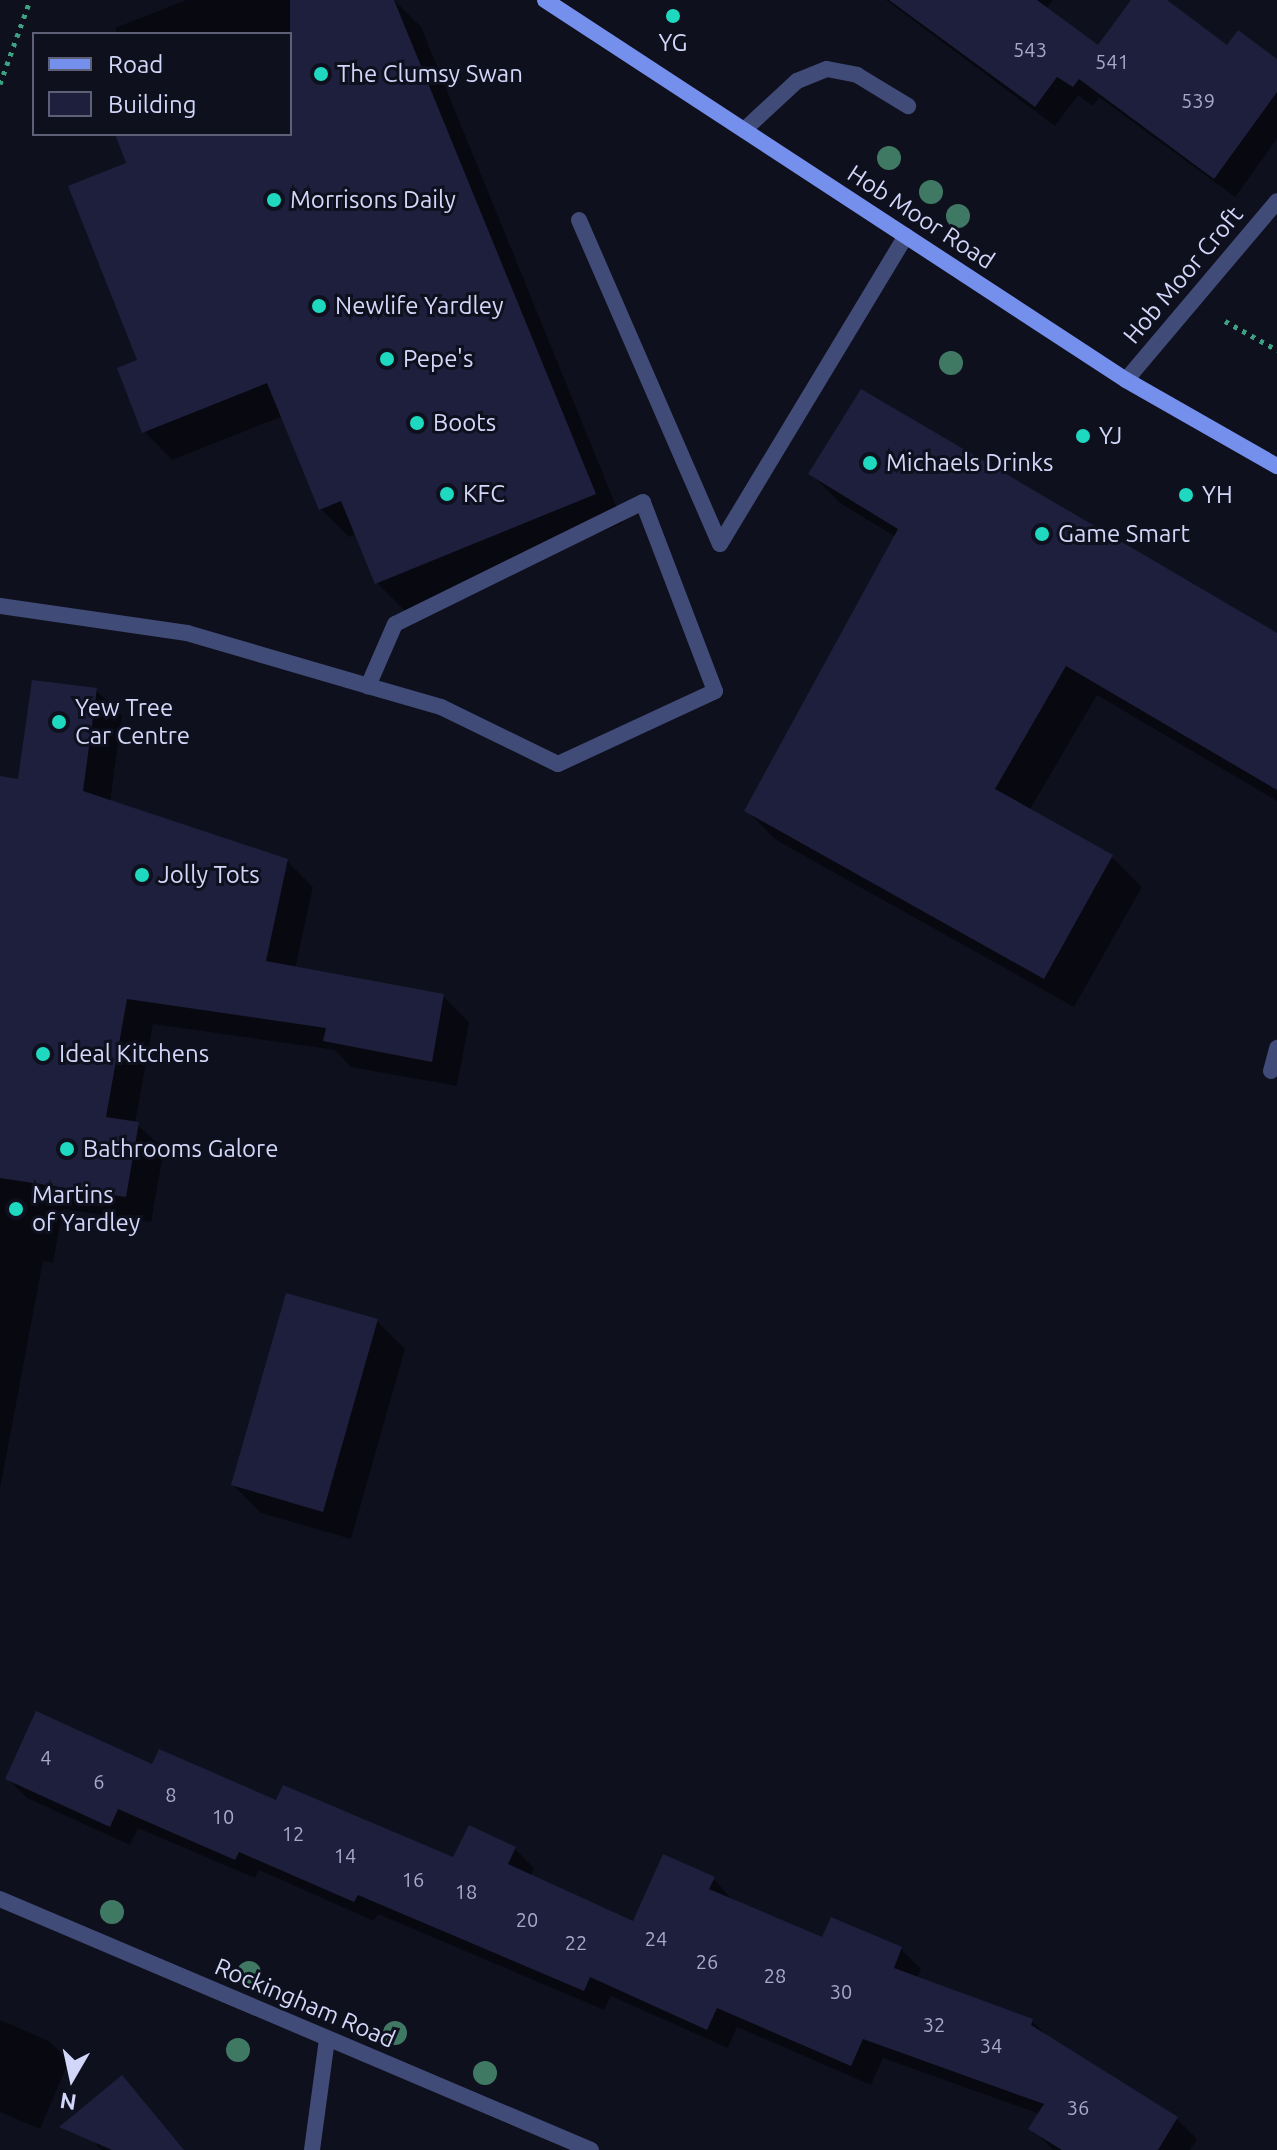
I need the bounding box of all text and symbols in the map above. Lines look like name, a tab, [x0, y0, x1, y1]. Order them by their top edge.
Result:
marker: YG	[664, 7, 682, 25]
place label: YG	[658, 29, 688, 57]
legend	[32, 32, 292, 136]
house number: 543	[1013, 37, 1047, 61]
house number: 541	[1095, 49, 1129, 73]
text: Road	[108, 51, 163, 78]
place label: The Clumsy Swan	[337, 60, 523, 88]
marker: The Clumsy Swan	[312, 65, 330, 83]
house number: 539	[1181, 88, 1215, 112]
text: Building	[108, 91, 196, 118]
street label: Hob Moor Road	[842, 159, 1000, 275]
place label: Morrisons Daily	[290, 186, 456, 214]
marker: Morrisons Daily	[265, 191, 283, 209]
street label: Hob Moor Croft	[1117, 201, 1249, 349]
place label: Newlife Yardley	[335, 292, 504, 320]
marker: Newlife Yardley	[310, 297, 328, 315]
place label: Pepe's	[403, 345, 473, 373]
marker: Pepe's	[378, 350, 396, 368]
place label: Boots	[433, 409, 496, 437]
marker: Boots	[408, 414, 426, 432]
place label: YJ	[1099, 422, 1122, 450]
marker: YJ	[1074, 427, 1092, 445]
place label: Michaels Drinks	[886, 449, 1053, 477]
marker: Michaels Drinks	[861, 454, 879, 472]
place label: KFC	[463, 480, 505, 508]
place label: YH	[1202, 481, 1233, 509]
marker: KFC	[438, 485, 456, 503]
marker: YH	[1177, 486, 1195, 504]
place label: Game Smart	[1058, 520, 1190, 548]
marker: Game Smart	[1033, 525, 1051, 543]
place label: Yew Tree Car Centre	[75, 694, 190, 750]
marker: Yew Tree Car Centre	[50, 713, 68, 731]
place label: Jolly Tots	[158, 861, 260, 889]
marker: Jolly Tots	[133, 866, 151, 884]
place label: Ideal Kitchens	[59, 1040, 209, 1068]
marker: Ideal Kitchens	[34, 1045, 52, 1063]
place label: Bathrooms Galore	[83, 1135, 278, 1163]
marker: Bathrooms Galore	[58, 1140, 76, 1158]
place label: Martins of Yardley	[32, 1181, 140, 1237]
marker: Martins of Yardley	[7, 1200, 25, 1218]
house number: 4	[40, 1745, 52, 1769]
house number: 6	[93, 1769, 105, 1793]
house number: 8	[165, 1782, 177, 1806]
house number: 10	[212, 1804, 234, 1828]
house number: 12	[282, 1821, 304, 1845]
house number: 14	[334, 1843, 356, 1867]
house number: 16	[402, 1867, 424, 1891]
house number: 18	[455, 1879, 477, 1903]
house number: 20	[516, 1907, 538, 1931]
house number: 24	[645, 1926, 667, 1950]
house number: 22	[565, 1930, 587, 1954]
house number: 26	[696, 1949, 718, 1973]
street label: Rockingham Road	[210, 1952, 400, 2054]
house number: 28	[764, 1963, 786, 1987]
house number: 30	[830, 1979, 852, 2003]
house number: 32	[923, 2012, 945, 2036]
house number: 34	[980, 2033, 1002, 2057]
north arrow	[32, 2038, 112, 2118]
text: N	[58, 2089, 78, 2116]
house number: 36	[1067, 2095, 1089, 2119]

